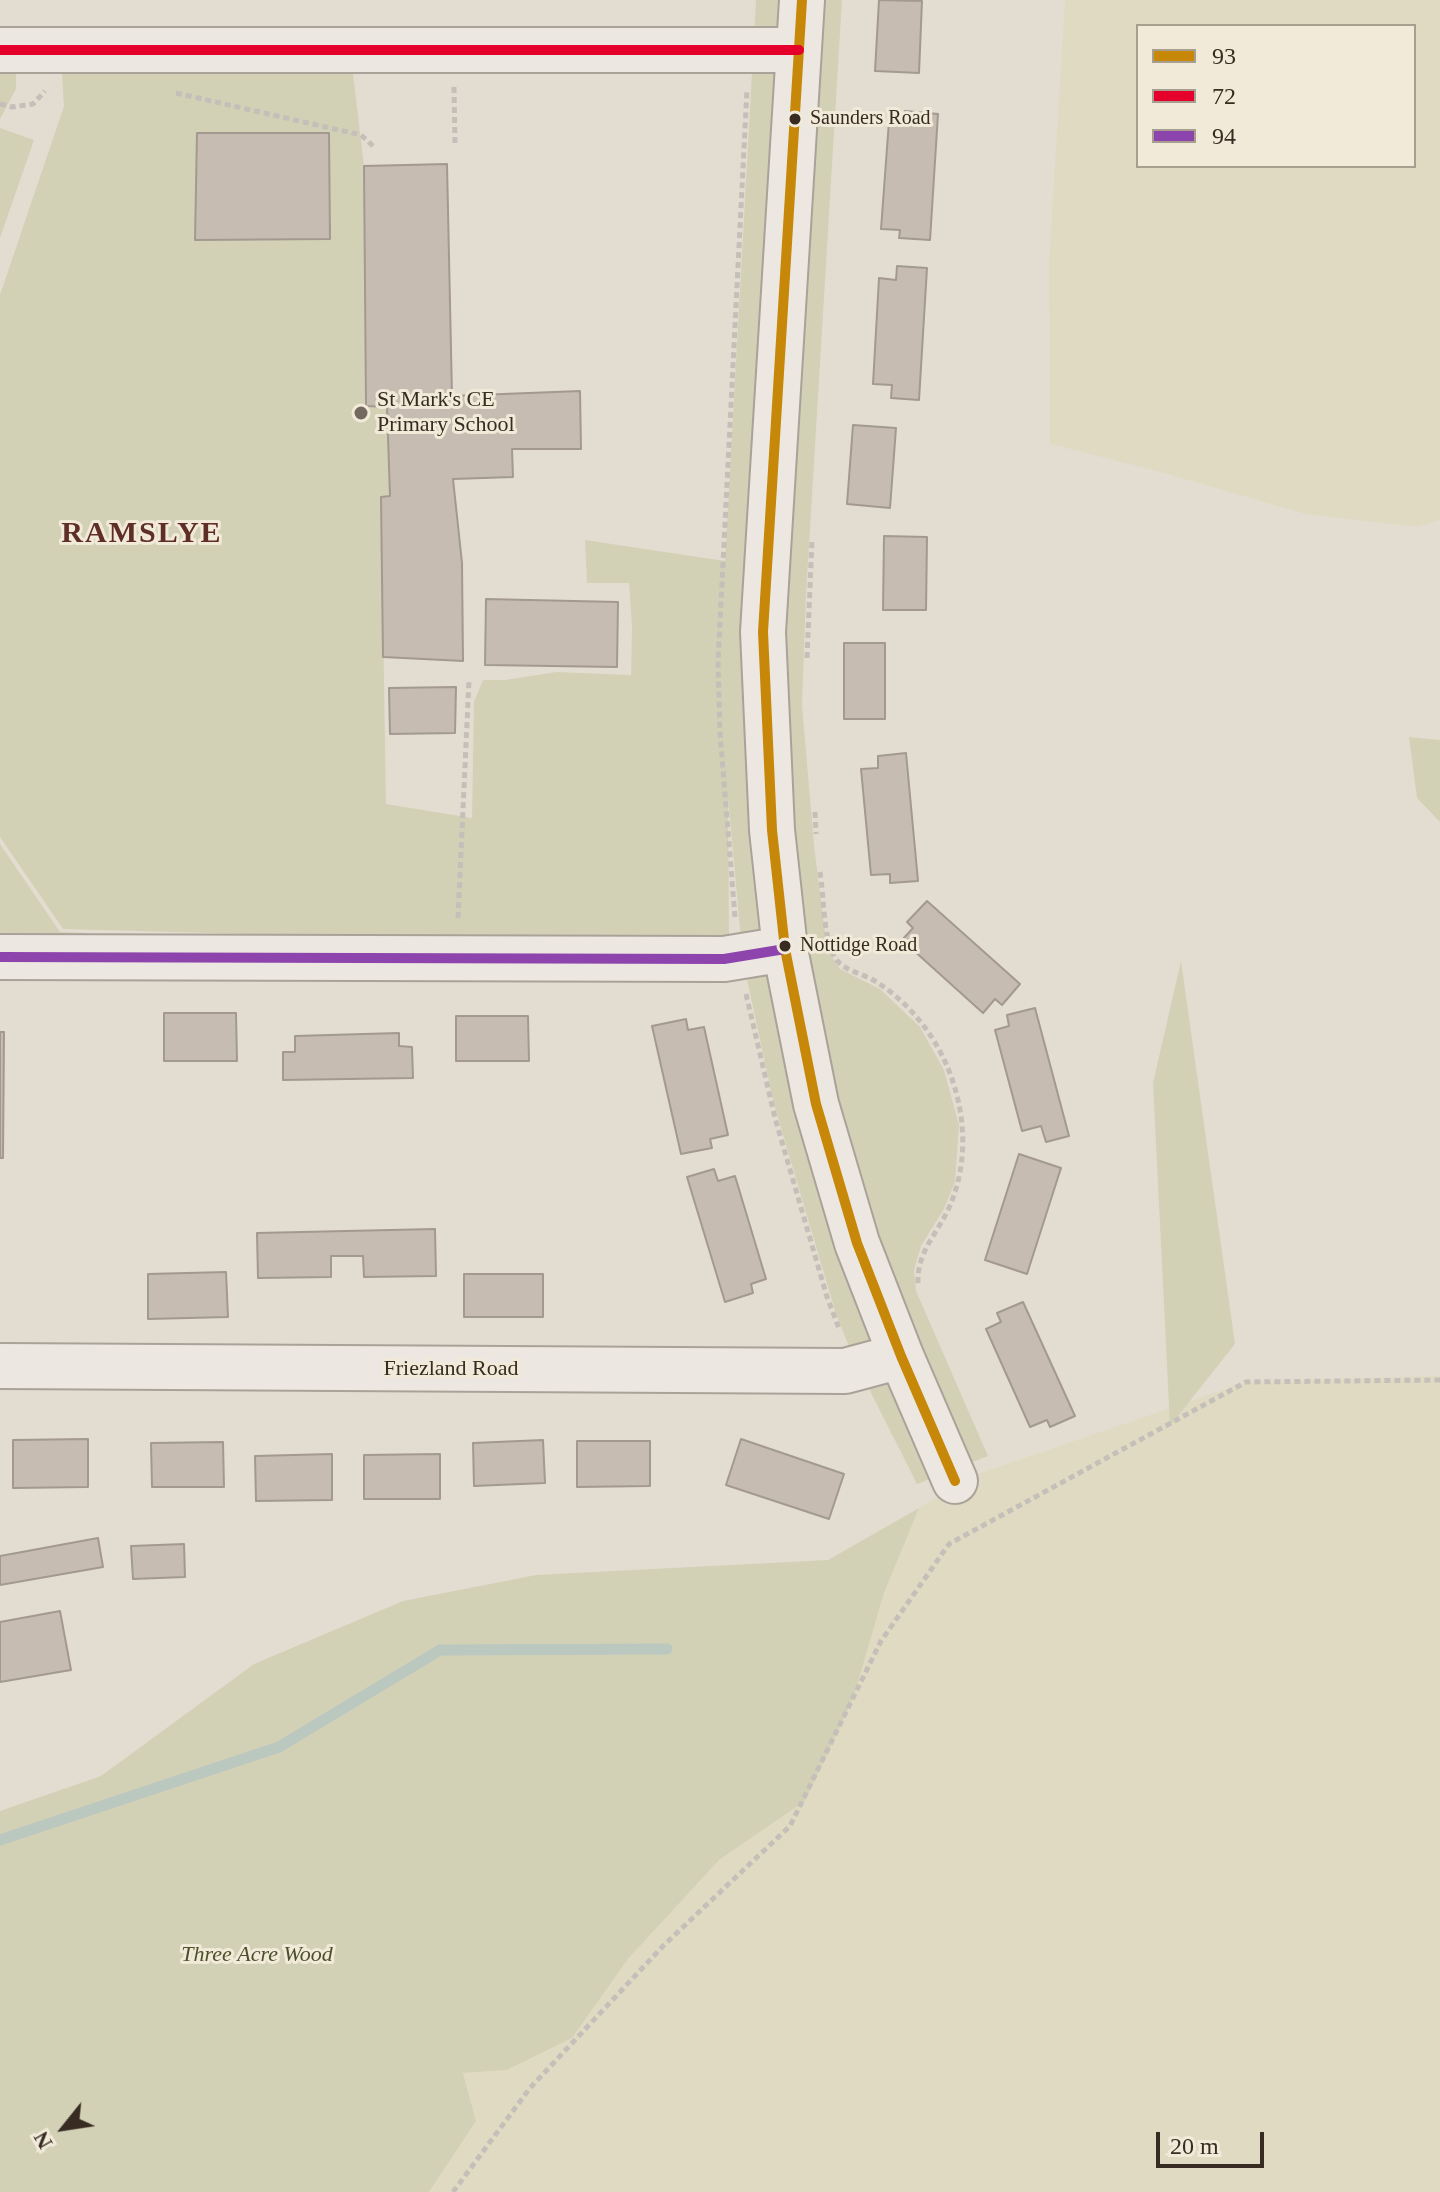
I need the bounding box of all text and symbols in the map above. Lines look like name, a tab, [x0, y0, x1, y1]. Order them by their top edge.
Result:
legend	[1136, 24, 1416, 168]
text: 93	[1212, 43, 1236, 69]
text: 72	[1212, 83, 1236, 109]
place label: Saunders Road	[810, 107, 931, 131]
marker: Saunders Road	[787, 111, 803, 127]
text: 94	[1212, 123, 1236, 149]
place label: St Mark's CE Primary School	[377, 387, 514, 438]
marker: St Mark's CE Primary School	[352, 404, 370, 422]
district label: RAMSLYE	[61, 516, 223, 552]
place label: Nottidge Road	[800, 934, 917, 958]
marker: Nottidge Road	[777, 938, 793, 954]
street label: Friezland Road	[383, 1356, 519, 1382]
park label: Three Acre Wood	[181, 1942, 333, 1968]
north arrow	[24, 2088, 104, 2168]
scale bar	[1160, 2116, 1268, 2166]
text: N	[28, 2127, 58, 2153]
text: 20 m	[1170, 2133, 1219, 2159]

